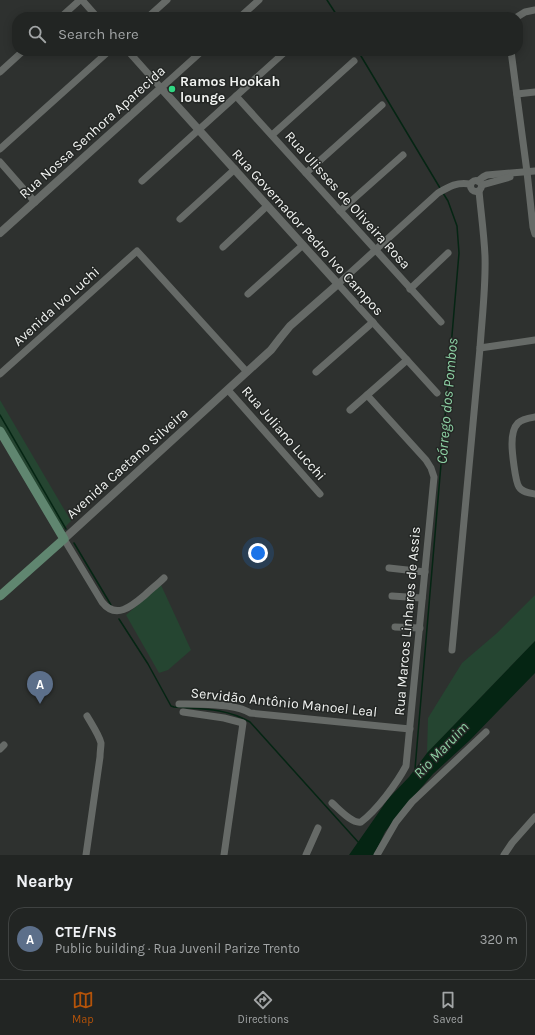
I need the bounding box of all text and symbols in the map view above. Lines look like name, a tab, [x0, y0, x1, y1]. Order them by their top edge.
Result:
search box	[12, 12, 523, 56]
icon: search	[26, 23, 48, 45]
text: Search here	[58, 25, 139, 43]
street label: Rua Nossa Senhora Aparecida	[16, 62, 169, 203]
place label: Ramos Hookah lounge	[180, 73, 280, 106]
marker: Ramos Hookah lounge	[167, 84, 177, 94]
street label: Rua Ulisses de Oliveira Rosa	[281, 128, 414, 273]
street label: Rua Governador Pedro Ivo Campos	[228, 146, 387, 319]
street label: Avenida Ivo Luchi	[10, 263, 103, 350]
water label: Córrego dos Pombos	[433, 337, 461, 465]
street label: Rua Juliano Lucchi	[238, 383, 329, 484]
street label: Avenida Caetano Silveira	[63, 404, 192, 522]
street label: Rua Marcos Linhares de Assis	[391, 526, 424, 716]
your location	[248, 543, 268, 563]
pin: A	[27, 671, 53, 704]
street label: Servidão Antônio Manoel Leal	[190, 684, 378, 721]
water label: Rio Maruim	[410, 718, 472, 782]
text: Nearby	[16, 871, 73, 891]
text: CTE/FNS	[55, 923, 117, 941]
text: A	[26, 932, 34, 947]
text: 320 m	[480, 932, 518, 947]
text: Public building · Rua Juvenil Parize Trento	[55, 941, 300, 956]
tab: Map	[72, 989, 94, 1026]
tab: Directions	[237, 989, 289, 1026]
tab: Saved	[433, 989, 463, 1026]

